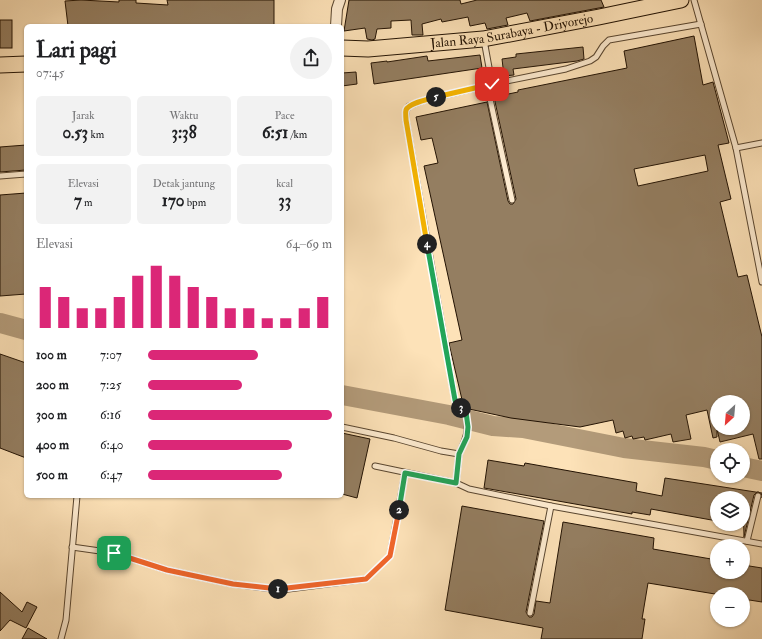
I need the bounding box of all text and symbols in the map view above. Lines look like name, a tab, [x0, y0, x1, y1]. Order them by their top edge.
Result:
street label: Jalan Raya Surabaya - Driyorejo	[429, 10, 594, 52]
text: Lari pagi	[36, 36, 117, 64]
button: share	[290, 37, 332, 79]
text: 07:45	[36, 65, 65, 81]
pin	[475, 67, 509, 101]
icon: check	[481, 73, 503, 95]
pin: 5	[426, 87, 446, 107]
text: 5	[434, 90, 438, 103]
text: Jarak	[72, 109, 95, 122]
text: Waktu	[169, 109, 199, 122]
text: Pace	[275, 109, 295, 122]
text: 0.53	[62, 122, 88, 143]
text: 3:38	[171, 122, 197, 143]
text: 6:51	[262, 122, 288, 143]
text: km	[88, 128, 104, 141]
text: /km	[288, 128, 307, 141]
text: Elevasi	[68, 177, 99, 190]
text: Detak jantung	[153, 177, 215, 190]
text: kcal	[276, 177, 293, 190]
text: 7	[74, 190, 82, 211]
text: 170	[162, 190, 184, 211]
text: 33	[278, 190, 291, 211]
text: m	[82, 196, 93, 209]
text: bpm	[184, 196, 206, 209]
pin: 4	[417, 234, 437, 254]
text: Elevasi	[36, 236, 73, 252]
text: 64–69 m	[286, 236, 332, 252]
text: 4	[424, 237, 430, 250]
text: 100 m	[36, 347, 67, 363]
text: 7:07	[100, 347, 122, 363]
text: 200 m	[36, 377, 69, 393]
text: 7:25	[100, 377, 121, 393]
north arrow	[710, 395, 750, 435]
map controls	[710, 395, 750, 627]
pin: 3	[451, 398, 471, 418]
text: 3	[459, 401, 463, 414]
text: 300 m	[36, 407, 67, 423]
text: 6:16	[100, 407, 121, 423]
text: 400 m	[36, 437, 69, 453]
text: 6:40	[100, 437, 123, 453]
button: locate	[710, 443, 750, 483]
text: 500 m	[36, 467, 68, 483]
text: 6:47	[100, 467, 122, 483]
button: layers	[710, 491, 750, 531]
pin: 2	[389, 500, 409, 520]
text: 2	[396, 503, 402, 516]
pin	[97, 536, 131, 570]
button: +	[710, 539, 750, 579]
icon: arrive	[103, 542, 125, 564]
pin: 1	[268, 579, 288, 599]
text: 1	[276, 582, 280, 595]
button: −	[710, 587, 750, 627]

